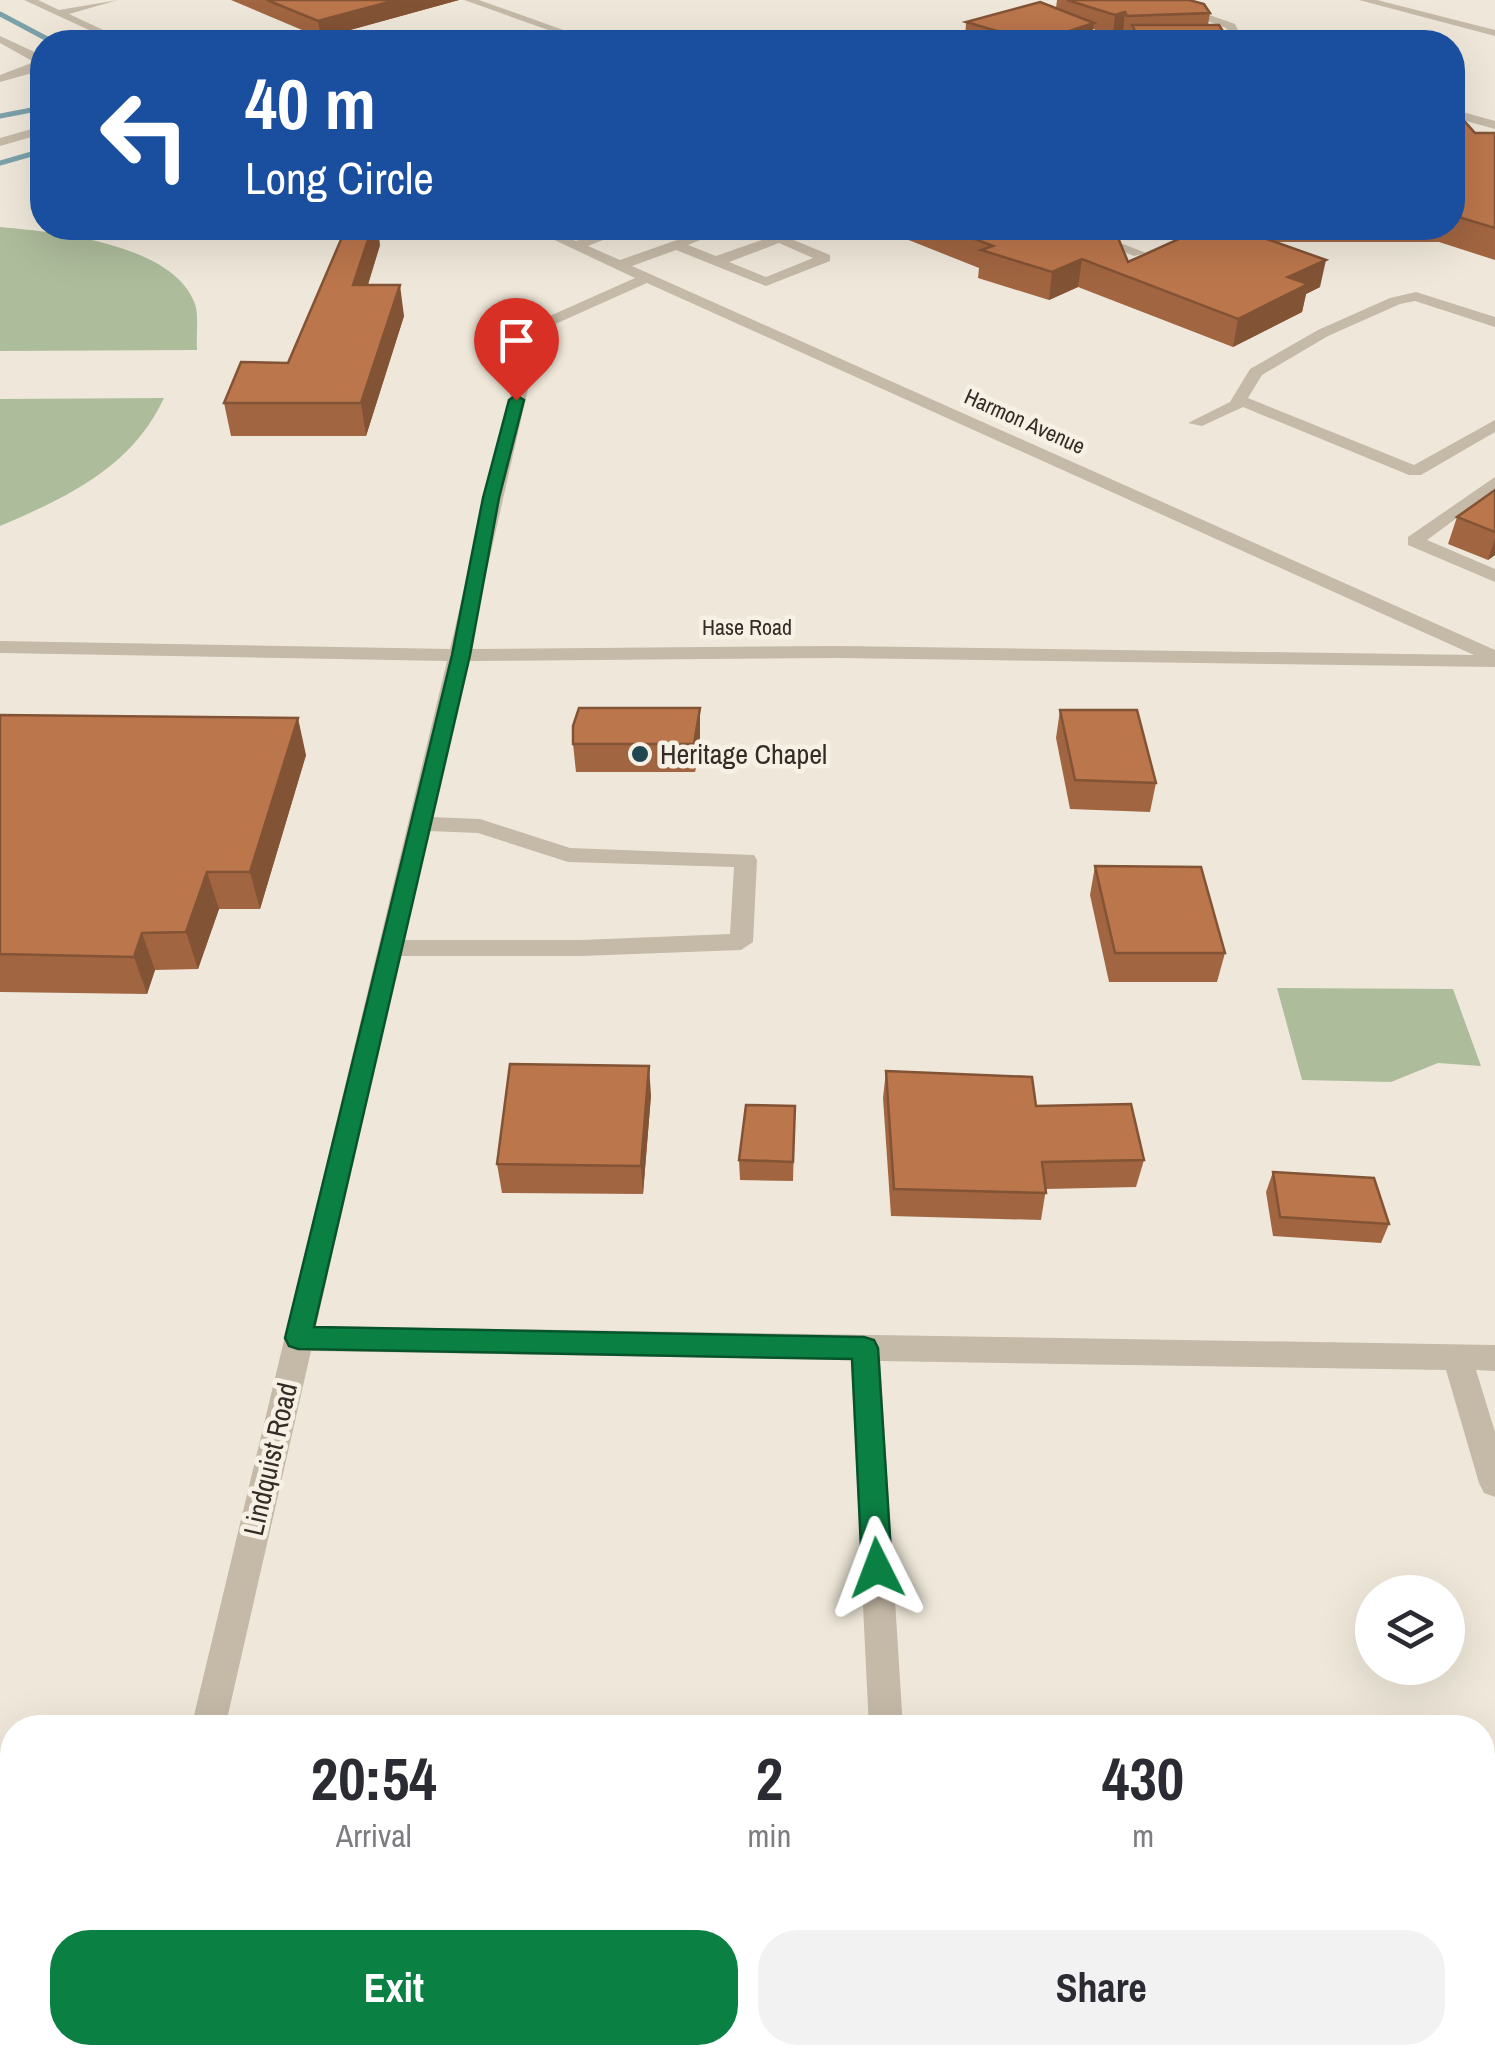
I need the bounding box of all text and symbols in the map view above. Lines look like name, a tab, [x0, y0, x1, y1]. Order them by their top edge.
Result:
text: 40 m	[245, 57, 376, 151]
icon: left	[80, 70, 210, 200]
text: Long Circle	[245, 147, 434, 208]
pin	[474, 298, 559, 401]
icon: arrive	[489, 313, 544, 368]
street label: Harmon Avenue	[960, 381, 1090, 461]
street label: Hase Road	[702, 612, 792, 642]
place label: Heritage Chapel	[660, 735, 827, 773]
marker: Heritage Chapel	[629, 743, 651, 765]
street label: Lindquist Road	[234, 1379, 306, 1539]
position arrow	[825, 1516, 929, 1620]
map controls	[1355, 1575, 1465, 1685]
button: layers	[1355, 1575, 1465, 1685]
text: 20:54	[311, 1738, 437, 1819]
text: 2	[756, 1738, 783, 1819]
text: 430	[1102, 1738, 1184, 1819]
text: Arrival	[336, 1814, 412, 1857]
text: min	[747, 1814, 791, 1857]
text: m	[1132, 1814, 1154, 1857]
button: Exit	[50, 1930, 738, 2045]
button: Share	[758, 1930, 1445, 2045]

